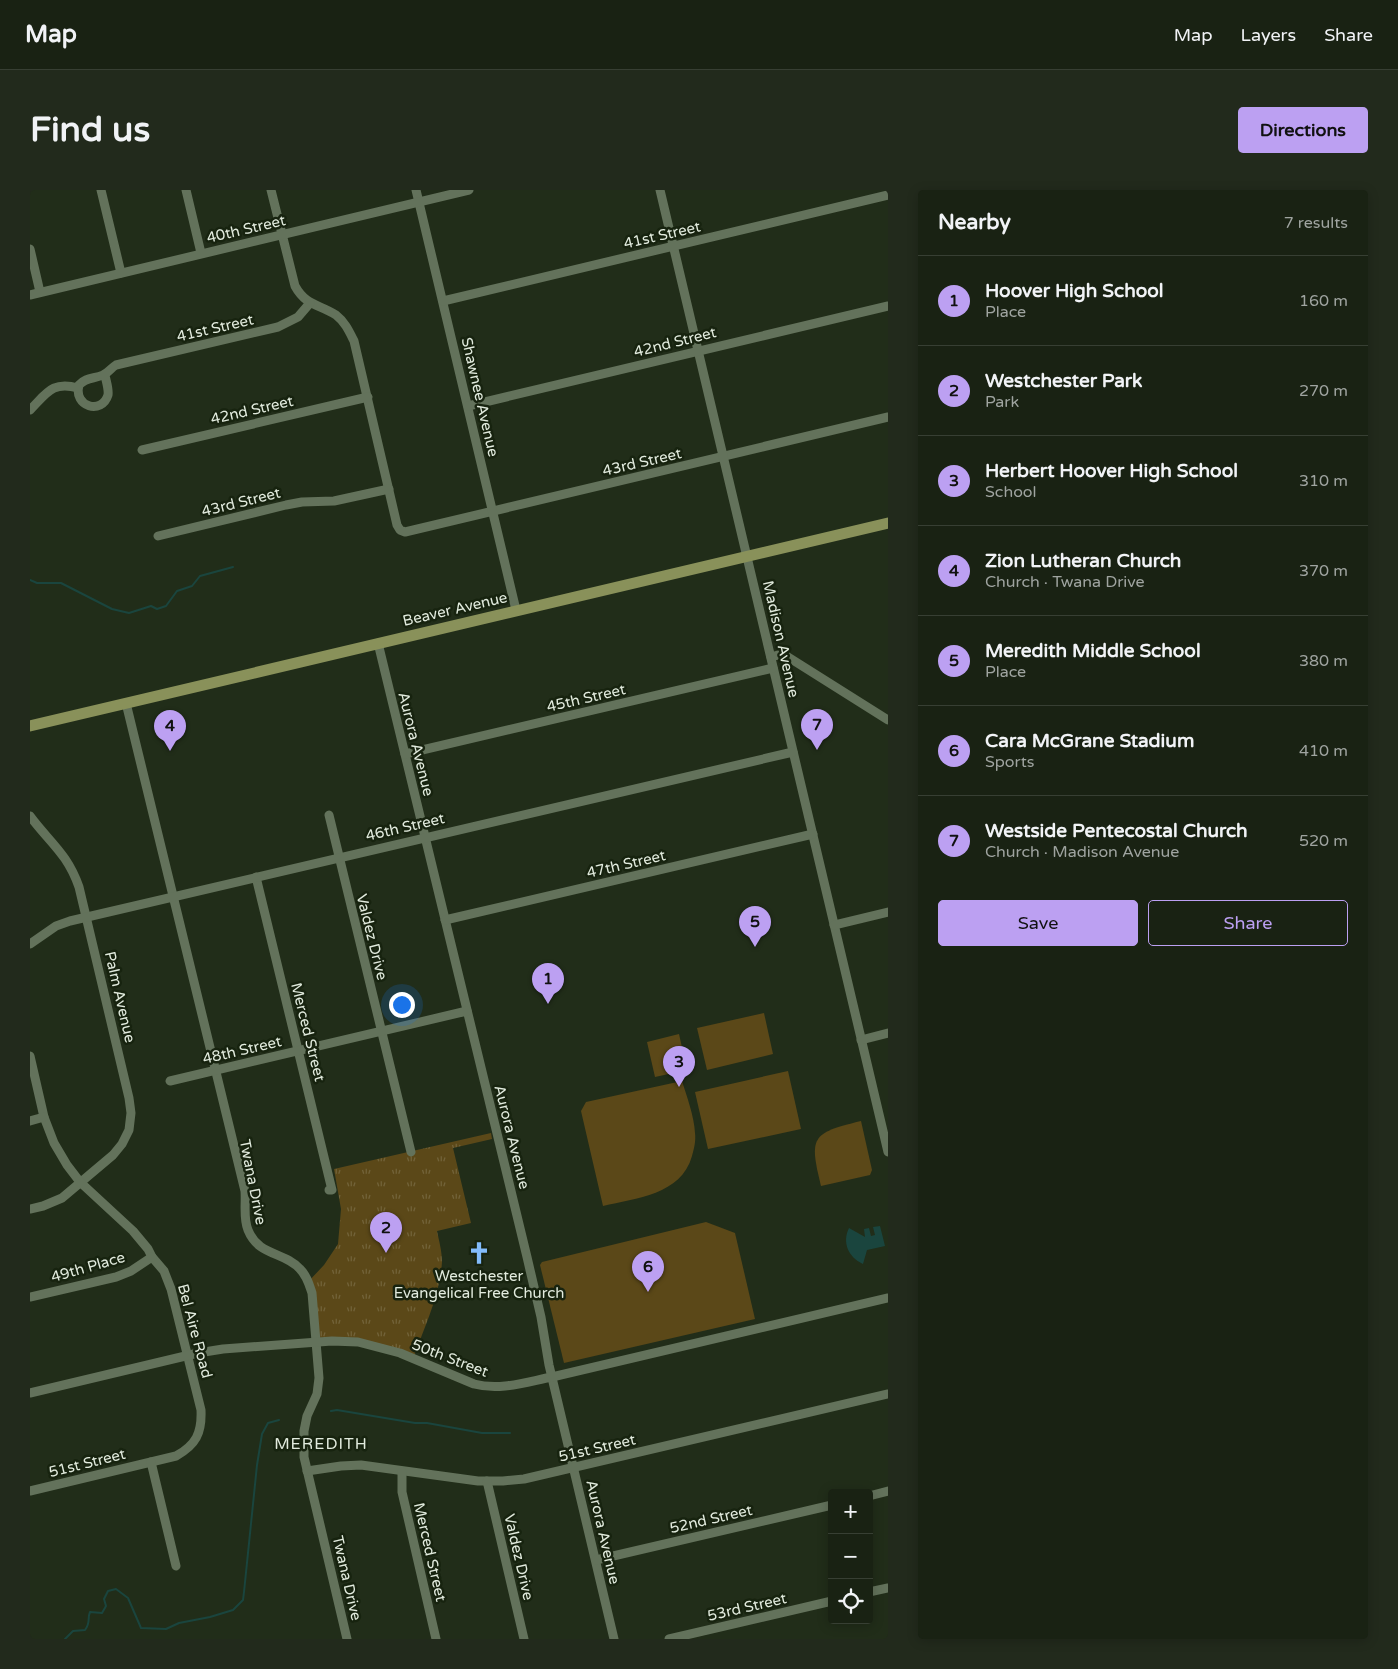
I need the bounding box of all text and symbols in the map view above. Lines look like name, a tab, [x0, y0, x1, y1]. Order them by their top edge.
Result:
text: Map	[25, 20, 77, 49]
text: Map	[1174, 24, 1213, 46]
text: Layers	[1241, 24, 1296, 46]
text: Share	[1324, 24, 1373, 46]
button: Directions	[1238, 107, 1368, 153]
text: Find us	[30, 109, 150, 151]
text: Nearby	[938, 210, 1011, 235]
street label: 40th Street	[205, 211, 287, 247]
text: 7 results	[1284, 213, 1348, 233]
street label: 41st Street	[622, 217, 703, 253]
text: Hoover High School	[985, 280, 1164, 302]
text: 1	[949, 291, 959, 311]
text: 160 m	[1299, 291, 1348, 311]
text: Place	[985, 302, 1026, 322]
street label: 41st Street	[175, 310, 256, 346]
street label: 42nd Street	[632, 323, 718, 361]
street label: Shawnee Avenue	[457, 335, 503, 459]
text: Westchester Park	[985, 370, 1142, 392]
text: 2	[949, 381, 959, 401]
text: 270 m	[1299, 381, 1348, 401]
street label: 42nd Street	[209, 392, 295, 428]
text: Park	[985, 392, 1019, 412]
street label: 43rd Street	[601, 444, 684, 480]
text: Herbert Hoover High School	[985, 460, 1238, 482]
text: 3	[949, 471, 959, 491]
text: 310 m	[1299, 471, 1348, 491]
text: School	[985, 482, 1037, 502]
street label: 43rd Street	[200, 483, 283, 520]
text: Zion Lutheran Church	[985, 550, 1181, 572]
text: 4	[949, 561, 959, 581]
text: 370 m	[1299, 561, 1348, 581]
text: Church · Twana Drive	[985, 572, 1145, 592]
street label: Madison Avenue	[759, 579, 803, 699]
street label: Beaver Avenue	[401, 588, 509, 630]
text: Meredith Middle School	[985, 640, 1201, 662]
text: 5	[949, 651, 959, 671]
text: 380 m	[1299, 651, 1348, 671]
text: Place	[985, 662, 1026, 682]
street label: 45th Street	[545, 680, 627, 716]
street label: Aurora Avenue	[394, 690, 438, 798]
pin: 7	[801, 709, 833, 750]
pin: 4	[154, 710, 186, 751]
text: Cara McGrane Stadium	[985, 730, 1194, 752]
text: 6	[949, 741, 959, 761]
text: 410 m	[1299, 741, 1348, 761]
text: Sports	[985, 752, 1034, 772]
street label: 46th Street	[364, 809, 446, 845]
text: Westside Pentecostal Church	[985, 820, 1248, 842]
text: 7	[949, 831, 959, 851]
text: 520 m	[1299, 831, 1348, 851]
text: Church · Madison Avenue	[985, 842, 1179, 862]
street label: 47th Street	[585, 846, 667, 882]
street label: Valdez Drive	[353, 892, 391, 982]
button: Save	[938, 900, 1138, 946]
button: Share	[1148, 900, 1348, 946]
pin: 5	[739, 906, 771, 947]
street label: Palm Avenue	[101, 950, 139, 1044]
pin: 1	[532, 963, 564, 1004]
street label: Merced Street	[287, 981, 329, 1083]
your location	[389, 992, 415, 1018]
street label: 48th Street	[201, 1032, 283, 1068]
pin: 3	[663, 1046, 695, 1087]
street label: Aurora Avenue	[490, 1083, 534, 1191]
street label: Twana Drive	[236, 1138, 270, 1226]
pin: 2	[370, 1212, 402, 1253]
church icon: Westchester Evangelical Free Church	[466, 1240, 492, 1266]
street label: 49th Place	[49, 1248, 127, 1286]
pin: 6	[632, 1251, 664, 1292]
place label: Westchester Evangelical Free Church	[394, 1267, 564, 1302]
street label: Bel Aire Road	[174, 1282, 216, 1380]
street label: 50th Street	[409, 1335, 491, 1381]
street label: 51st Street	[557, 1430, 638, 1466]
district label: MEREDITH	[274, 1434, 368, 1454]
street label: 51st Street	[47, 1445, 128, 1481]
street label: Aurora Avenue	[582, 1478, 624, 1586]
map controls	[828, 1489, 873, 1624]
button: +	[828, 1489, 873, 1534]
street label: Merced Street	[410, 1501, 450, 1603]
street label: 52nd Street	[668, 1501, 754, 1537]
street label: Valdez Drive	[500, 1512, 538, 1602]
street label: Twana Drive	[328, 1534, 366, 1622]
button: −	[828, 1534, 873, 1579]
button: locate	[828, 1579, 873, 1624]
street label: 53rd Street	[706, 1589, 789, 1625]

